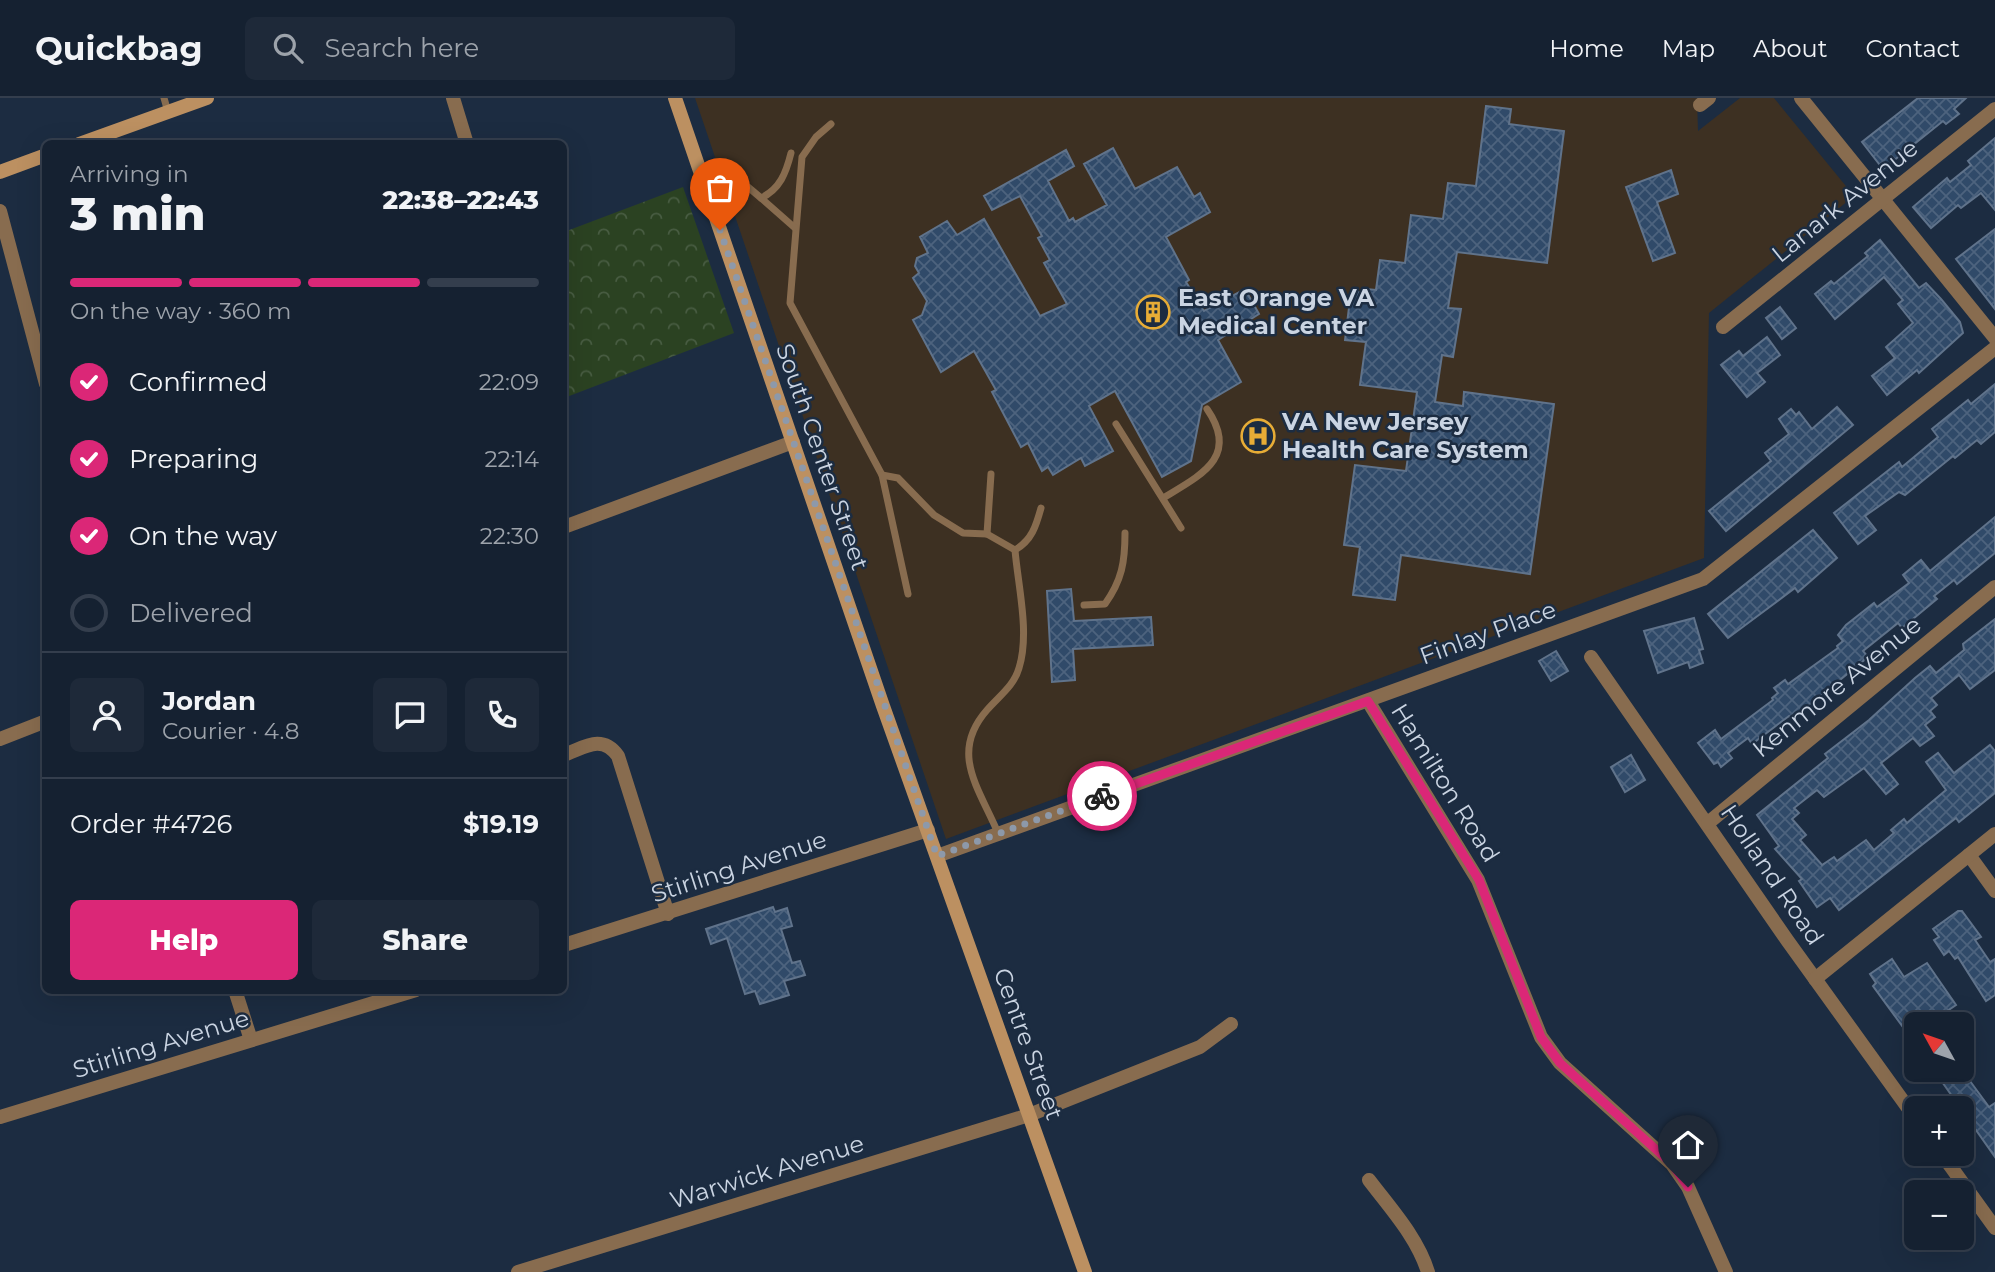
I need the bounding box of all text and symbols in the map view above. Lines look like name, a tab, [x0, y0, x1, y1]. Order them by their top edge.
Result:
search box	[245, 17, 735, 80]
text: Quickbag	[35, 28, 203, 68]
icon: search	[269, 29, 307, 67]
text: Search here	[325, 32, 479, 64]
text: Home	[1549, 34, 1624, 63]
text: Map	[1662, 34, 1715, 63]
text: About	[1753, 34, 1827, 63]
text: Contact	[1865, 34, 1960, 63]
street label: Lanark Avenue	[1766, 133, 1923, 268]
pin	[690, 158, 750, 230]
text: Arriving in	[70, 160, 189, 188]
icon: bag	[701, 169, 739, 207]
text: 22:38–22:43	[383, 184, 539, 216]
text: 3 min	[70, 185, 206, 242]
place label: East Orange VA Medical Center	[1178, 283, 1375, 340]
building icon: East Orange VA Medical Center	[1134, 293, 1172, 331]
text: On the way · 360 m	[70, 297, 292, 325]
street label: South Center Street	[770, 340, 875, 574]
icon: check	[70, 363, 108, 401]
text: Confirmed	[129, 366, 268, 398]
text: 22:09	[479, 368, 539, 396]
place label: VA New Jersey Health Care System	[1281, 407, 1529, 464]
hospital icon: VA New Jersey Health Care System	[1239, 417, 1277, 455]
icon: check	[70, 440, 108, 478]
text: Preparing	[129, 443, 258, 475]
text: 22:14	[484, 445, 539, 473]
icon: check	[70, 517, 108, 555]
text: On the way	[129, 520, 277, 552]
text: 22:30	[480, 522, 539, 550]
street label: Finlay Place	[1416, 594, 1560, 671]
text: Delivered	[129, 597, 253, 629]
street label: Kenmore Avenue	[1747, 610, 1927, 763]
button: person	[70, 678, 144, 752]
button: chat	[373, 678, 447, 752]
button: phone	[465, 678, 539, 752]
text: Jordan	[162, 685, 256, 717]
street label: Hamilton Road	[1385, 698, 1506, 867]
text: Courier · 4.8	[162, 717, 299, 745]
courier	[1067, 761, 1137, 831]
icon: bike	[1083, 777, 1121, 815]
street label: Holland Road	[1715, 799, 1830, 950]
text: Order #4726	[70, 808, 232, 840]
text: $19.19	[463, 808, 539, 840]
street label: Stirling Avenue	[647, 824, 830, 909]
button: Help	[70, 900, 298, 980]
button: Share	[312, 900, 539, 980]
street label: Centre Street	[988, 964, 1069, 1124]
street label: Stirling Avenue	[69, 1003, 253, 1084]
north arrow	[1904, 1012, 1974, 1082]
map controls	[1904, 1012, 1974, 1250]
button: +	[1904, 1096, 1974, 1166]
pin	[1658, 1115, 1718, 1187]
icon: home	[1669, 1126, 1707, 1164]
street label: Warwick Avenue	[666, 1128, 867, 1215]
button: −	[1904, 1180, 1974, 1250]

